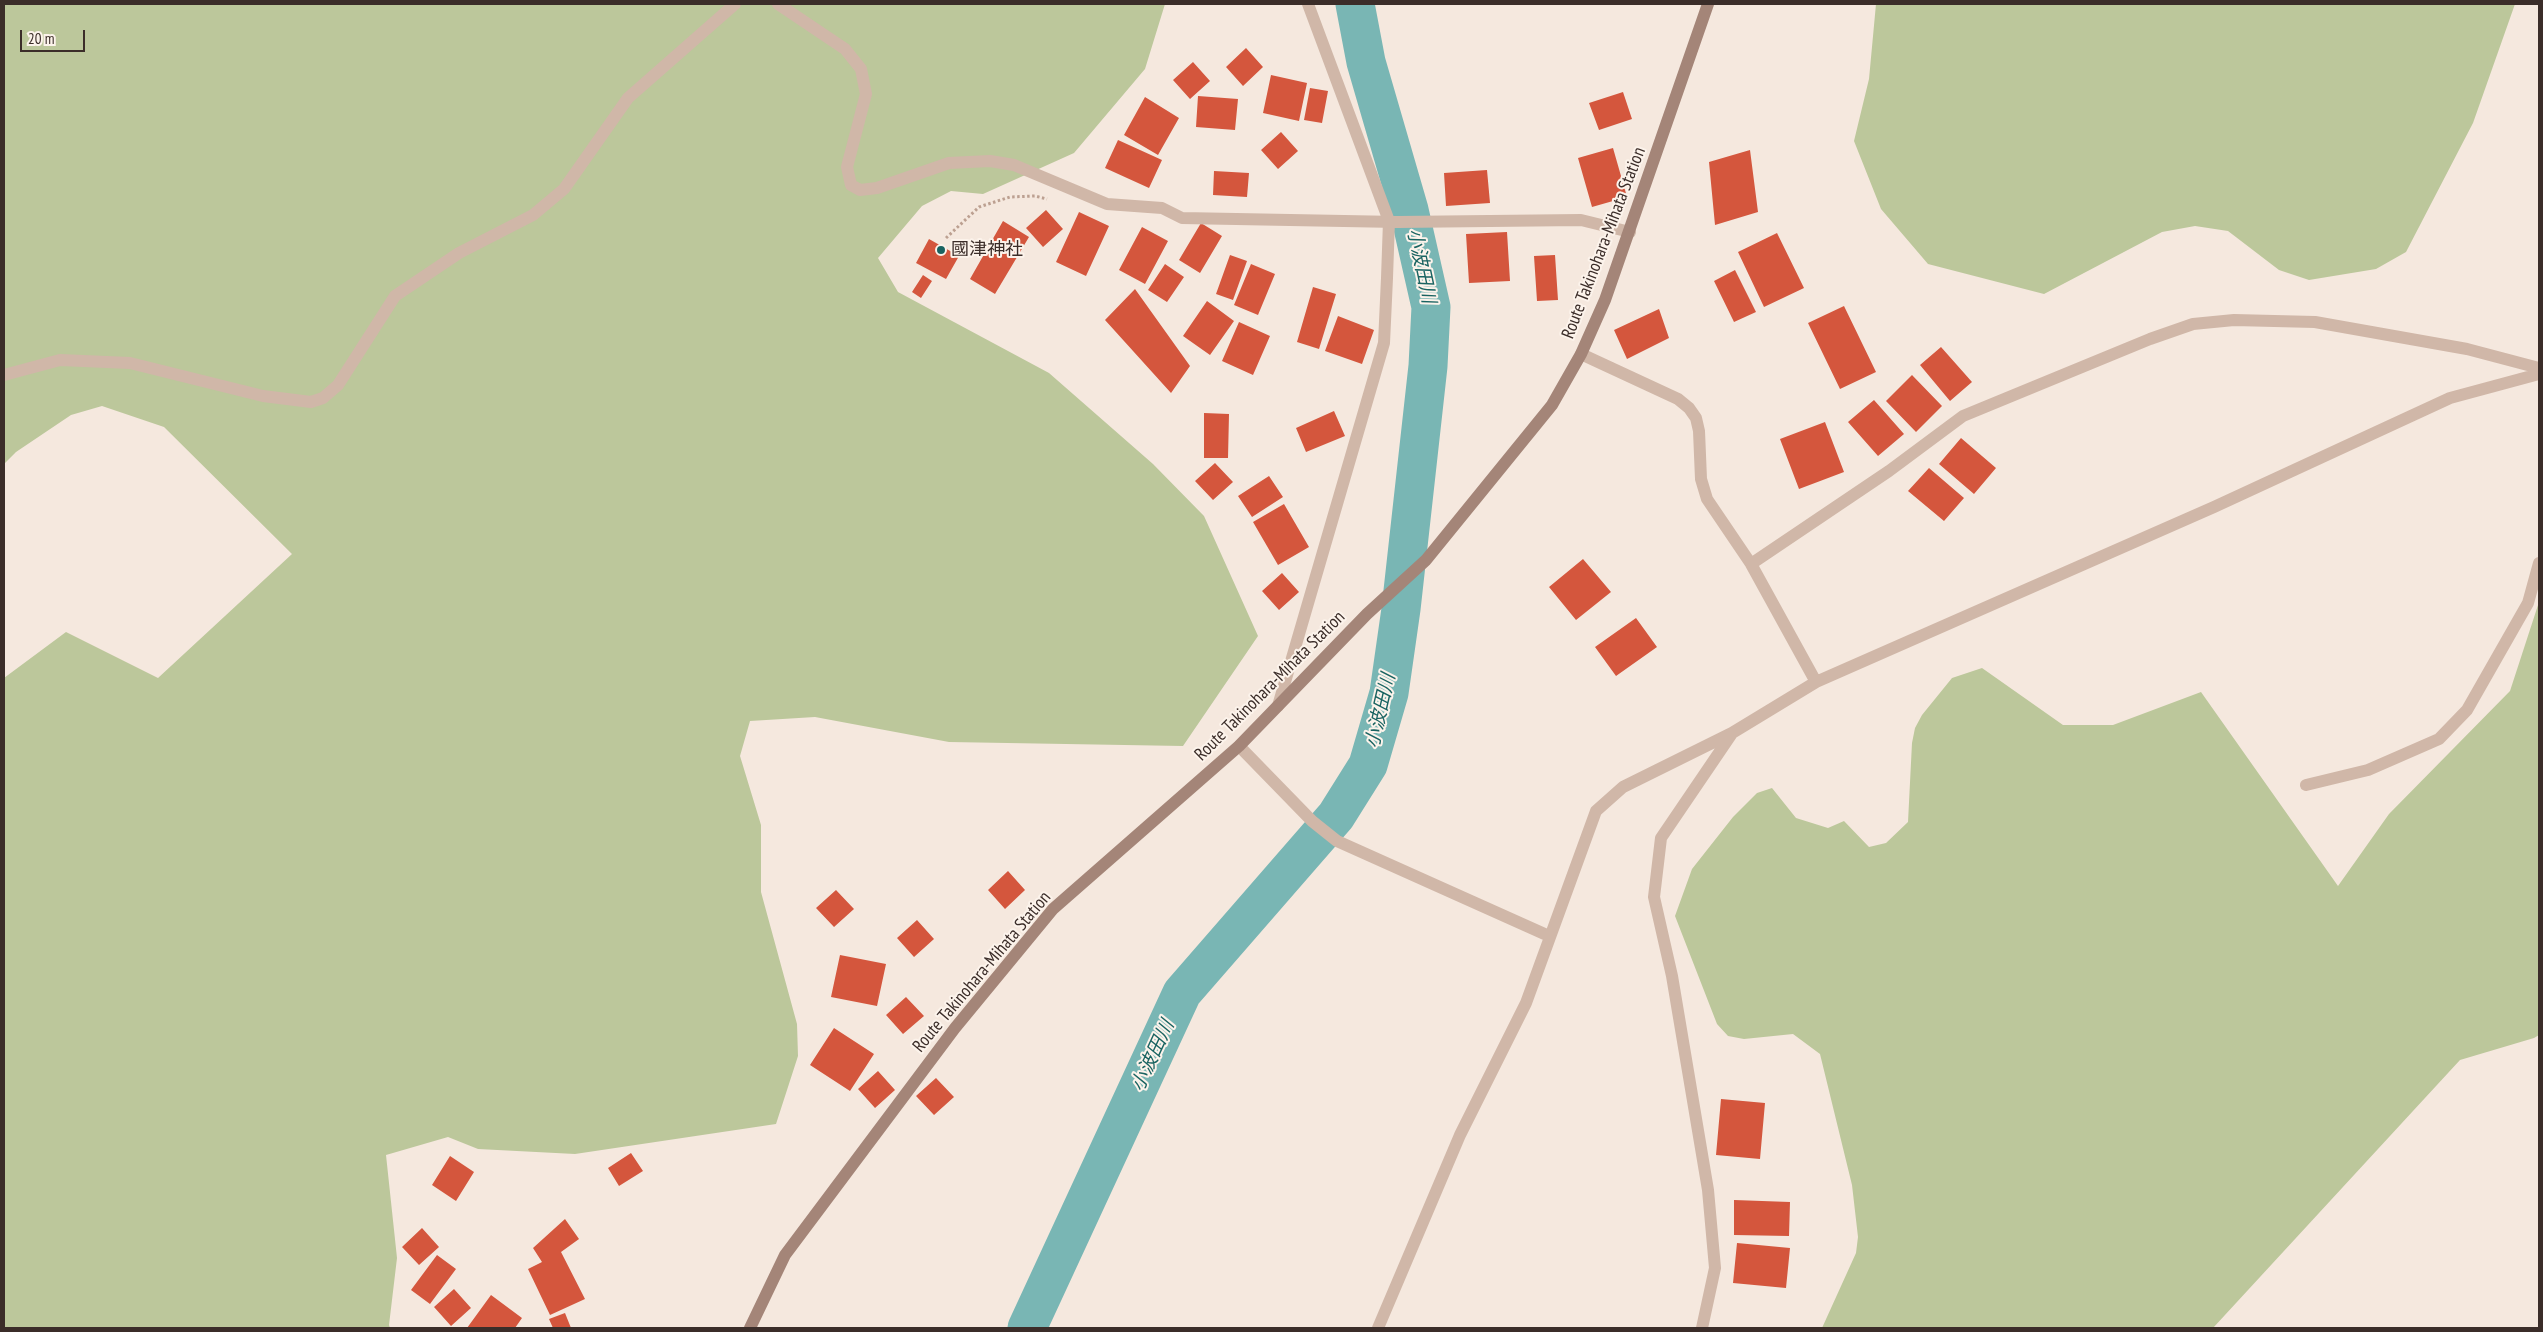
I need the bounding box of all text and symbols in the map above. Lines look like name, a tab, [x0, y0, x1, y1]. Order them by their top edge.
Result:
scale bar	[22, 20, 88, 52]
text: 20 m	[28, 29, 54, 48]
street label: Route Takinohara-Mihata Station	[1558, 144, 1650, 342]
water label: 小波田川	[1402, 226, 1440, 306]
place label: 國津神社	[951, 239, 1023, 261]
marker: 國津神社	[935, 244, 947, 256]
street label: Route Takinohara-Mihata Station	[1191, 607, 1349, 765]
water label: 小波田川	[1361, 671, 1401, 751]
street label: Route Takinohara-Mihata Station	[908, 887, 1056, 1057]
water label: 小波田川	[1127, 1017, 1179, 1095]

